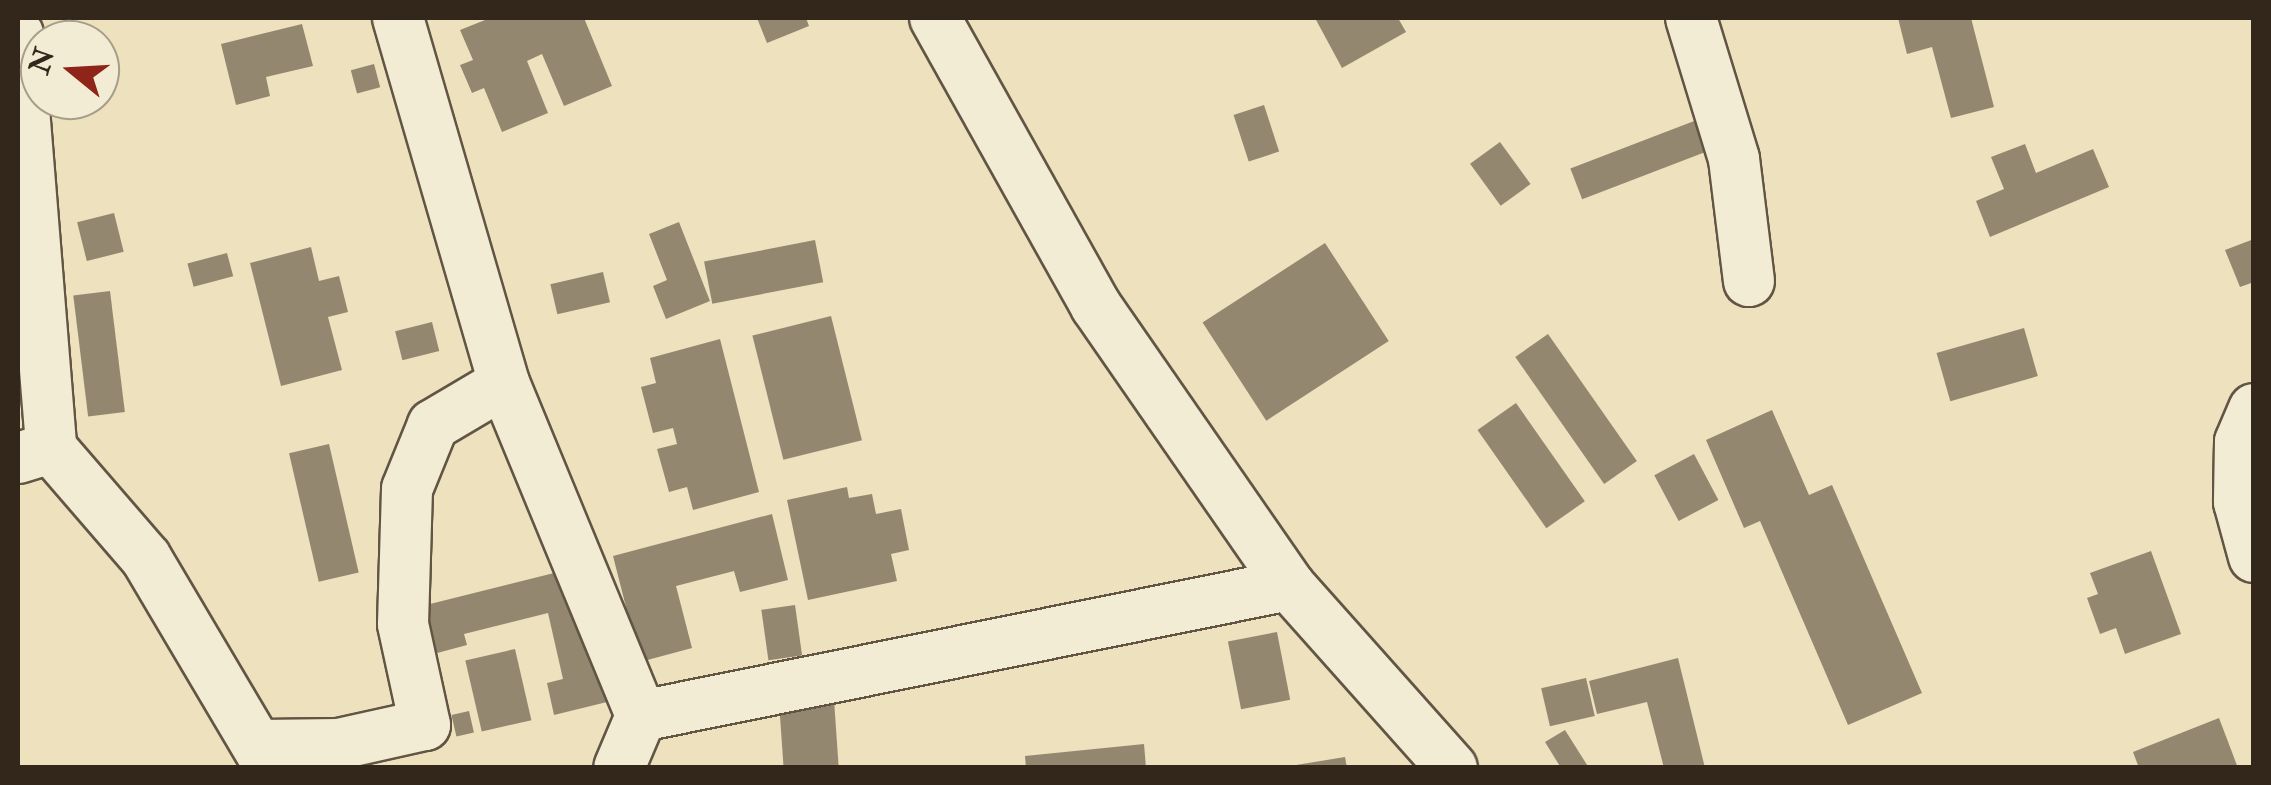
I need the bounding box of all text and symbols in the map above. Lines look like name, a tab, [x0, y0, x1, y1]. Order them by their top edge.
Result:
north arrow	[20, 20, 120, 120]
text: N	[22, 44, 63, 79]

